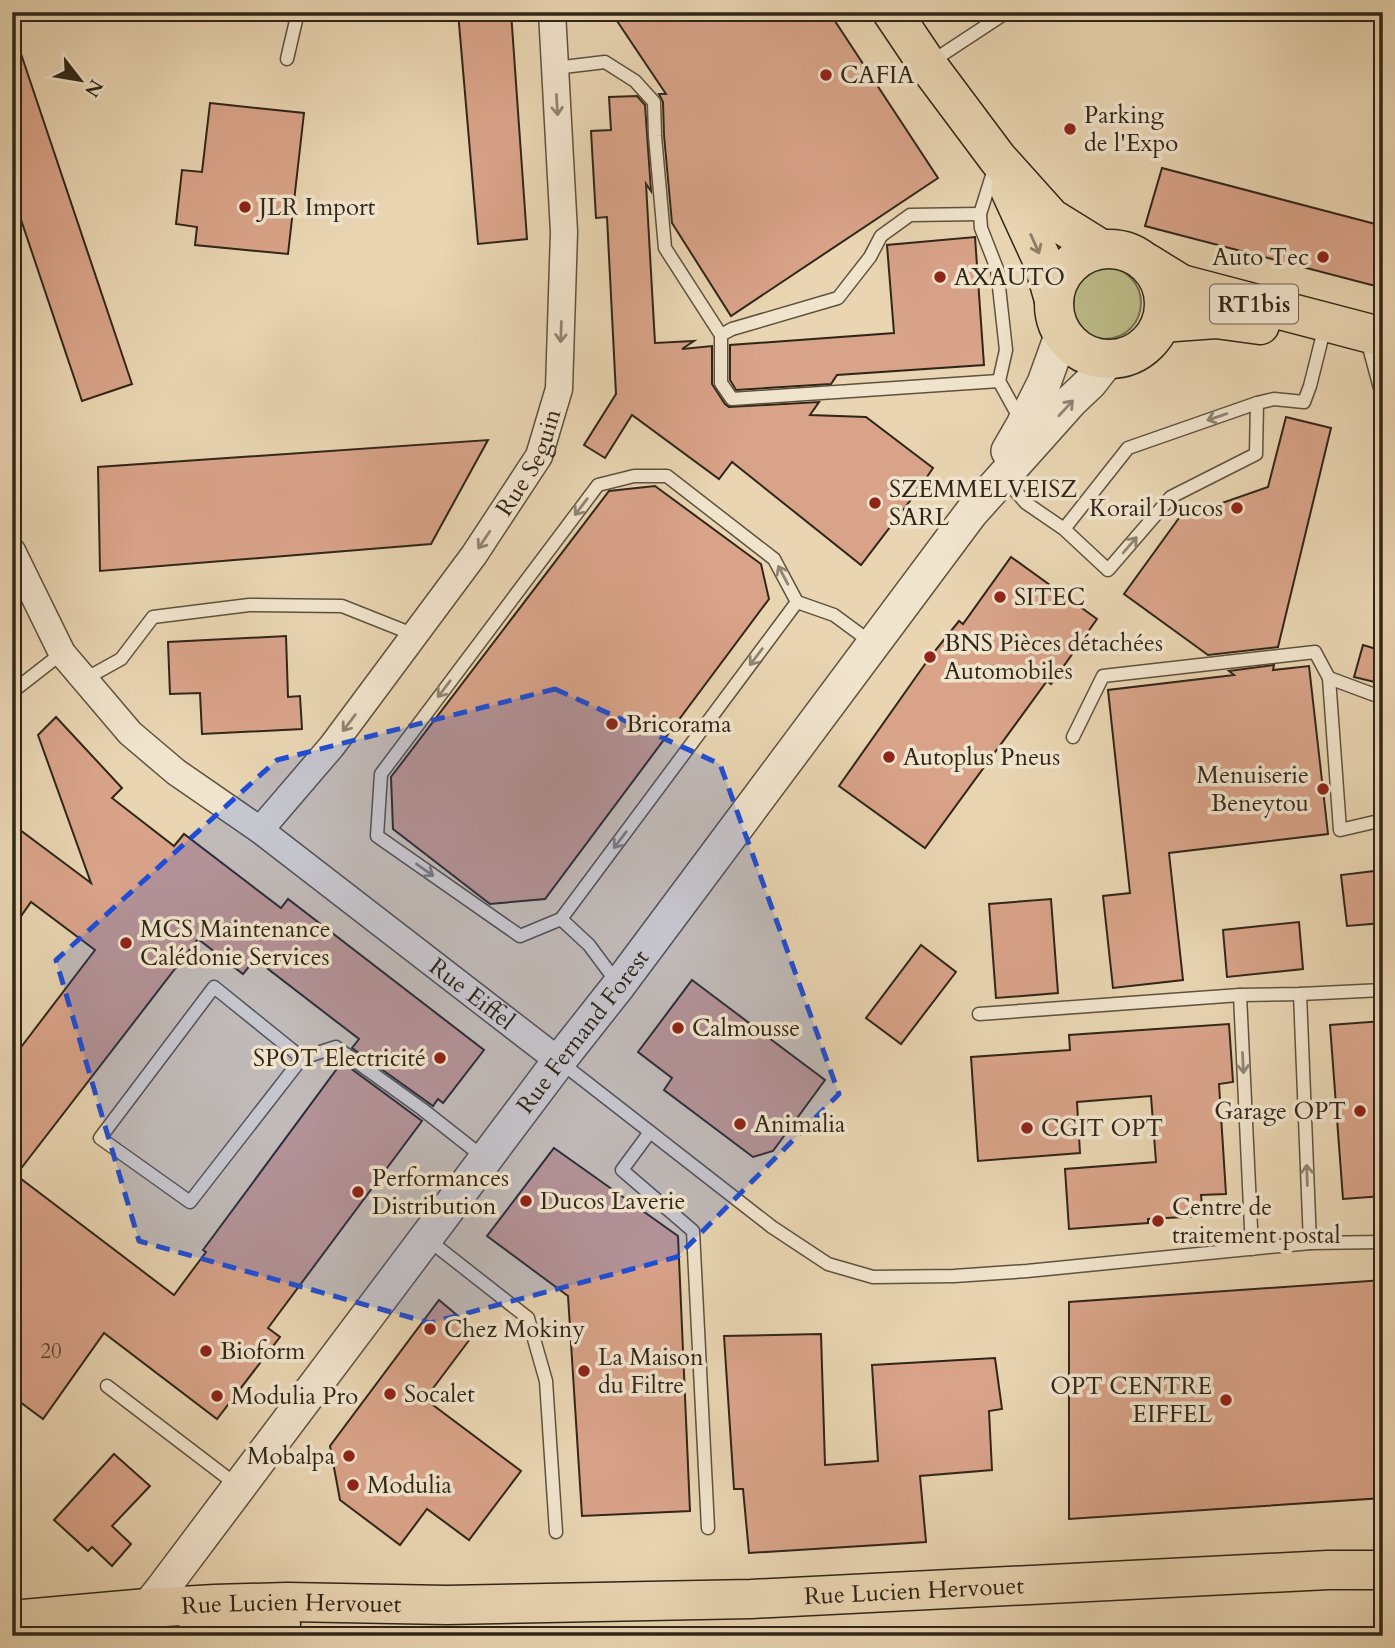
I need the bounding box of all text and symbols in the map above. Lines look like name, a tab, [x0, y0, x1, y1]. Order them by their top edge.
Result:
north arrow	[46, 46, 116, 116]
place label: CAFIA	[840, 59, 915, 92]
marker: CAFIA	[818, 67, 834, 83]
text: N	[78, 74, 109, 102]
one-way arrow	[551, 93, 564, 116]
place label: Parking de l'Expo	[1084, 99, 1178, 160]
marker: Parking de l'Expo	[1062, 121, 1078, 137]
place label: JLR Import	[256, 191, 376, 224]
marker: JLR Import	[237, 199, 253, 215]
one-way arrow	[1029, 233, 1042, 254]
place label: Auto Tec	[1212, 241, 1309, 274]
marker: Auto Tec	[1315, 249, 1331, 265]
place label: AXAUTO	[954, 261, 1065, 294]
marker: AXAUTO	[932, 269, 948, 285]
road number: RT1bis	[1210, 284, 1298, 324]
one-way arrow	[554, 320, 567, 343]
one-way arrow	[1057, 400, 1074, 417]
street label: Rue Seguin	[488, 405, 569, 523]
one-way arrow	[1207, 412, 1229, 424]
place label: SZEMMELVEISZ SARL	[889, 473, 1077, 534]
place label: Korail Ducos	[1089, 492, 1223, 525]
marker: SZEMMELVEISZ SARL	[867, 495, 883, 511]
one-way arrow	[574, 497, 589, 516]
marker: Korail Ducos	[1229, 500, 1245, 516]
one-way arrow	[477, 530, 491, 550]
one-way arrow	[1122, 536, 1138, 554]
one-way arrow	[775, 566, 789, 586]
place label: SITEC	[1014, 581, 1085, 614]
marker: SITEC	[992, 589, 1008, 605]
place label: BNS Pièces détachées Automobiles	[944, 627, 1163, 688]
one-way arrow	[749, 647, 763, 666]
marker: BNS Pièces détachées Automobiles	[922, 649, 938, 665]
one-way arrow	[437, 679, 452, 698]
place label: Bricorama	[626, 708, 732, 741]
one-way arrow	[342, 714, 357, 733]
marker: Bricorama	[604, 716, 620, 732]
place label: Autoplus Pneus	[903, 741, 1060, 774]
marker: Autoplus Pneus	[881, 749, 897, 765]
place label: Menuiserie Beneytou	[1197, 759, 1309, 820]
marker: Menuiserie Beneytou	[1315, 781, 1331, 797]
one-way arrow	[613, 830, 628, 848]
one-way arrow	[415, 863, 434, 877]
place label: MCS Maintenance Calédonie Services	[140, 913, 331, 974]
marker: MCS Maintenance Calédonie Services	[118, 935, 134, 951]
street label: Rue Fernand Forest	[509, 942, 657, 1121]
street label: Rue Eiffel	[422, 951, 522, 1038]
place label: Calmousse	[692, 1012, 800, 1045]
marker: Calmousse	[670, 1020, 686, 1036]
place label: SPOT Electricité	[253, 1042, 426, 1075]
marker: SPOT Electricité	[432, 1050, 448, 1066]
one-way arrow	[1237, 1051, 1250, 1074]
place label: Garage OPT	[1214, 1095, 1346, 1128]
marker: Garage OPT	[1352, 1103, 1368, 1119]
place label: Animalia	[754, 1108, 846, 1141]
place label: CGIT OPT	[1041, 1112, 1163, 1145]
marker: Animalia	[732, 1116, 748, 1132]
marker: CGIT OPT	[1019, 1120, 1035, 1136]
place label: Performances Distribution	[372, 1162, 509, 1223]
one-way arrow	[1301, 1164, 1314, 1187]
marker: Performances Distribution	[350, 1184, 366, 1200]
place label: Ducos Laverie	[540, 1185, 685, 1218]
place label: Centre de traitement postal	[1172, 1191, 1341, 1252]
marker: Ducos Laverie	[518, 1193, 534, 1209]
marker: Centre de traitement postal	[1150, 1213, 1166, 1229]
place label: Chez Mokiny	[444, 1313, 585, 1346]
marker: Chez Mokiny	[422, 1321, 438, 1337]
place label: Bioform	[220, 1335, 306, 1368]
house number: 20	[40, 1337, 62, 1366]
place label: La Maison du Filtre	[598, 1341, 704, 1402]
marker: Bioform	[198, 1343, 214, 1359]
marker: La Maison du Filtre	[576, 1363, 592, 1379]
place label: OPT CENTRE EIFFEL	[1050, 1370, 1212, 1431]
place label: Socalet	[404, 1378, 475, 1411]
place label: Modulia Pro	[231, 1380, 358, 1413]
marker: Socalet	[382, 1386, 398, 1402]
marker: Modulia Pro	[209, 1388, 225, 1404]
marker: OPT CENTRE EIFFEL	[1218, 1392, 1234, 1408]
place label: Mobalpa	[247, 1440, 336, 1473]
marker: Mobalpa	[341, 1448, 357, 1464]
place label: Modulia	[367, 1469, 452, 1502]
marker: Modulia	[345, 1477, 361, 1493]
street label: Rue Lucien Hervouet	[803, 1569, 1025, 1613]
street label: Rue Lucien Hervouet	[180, 1586, 402, 1623]

